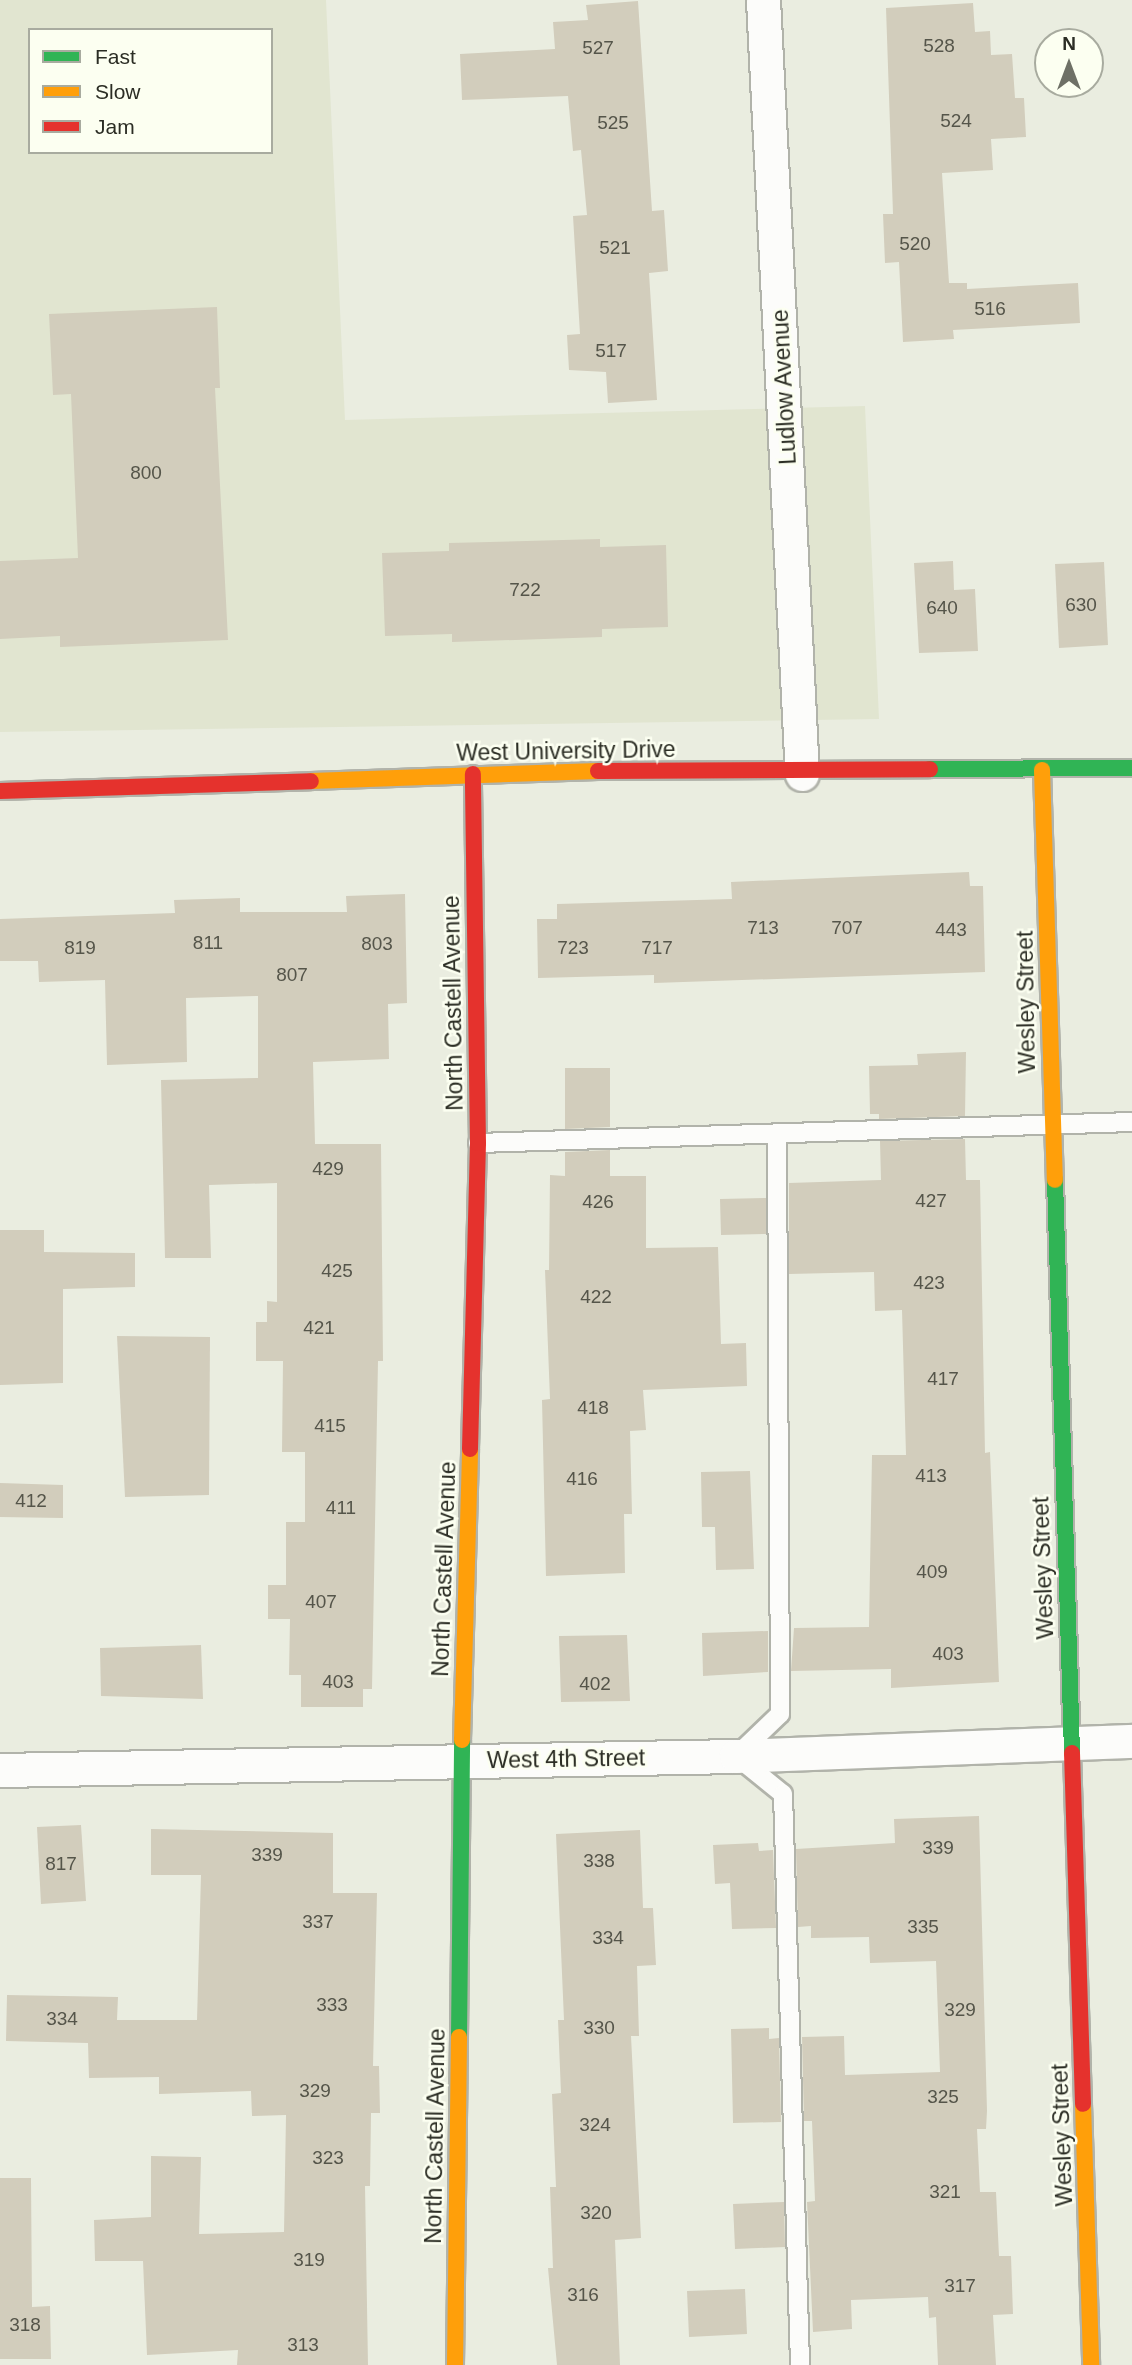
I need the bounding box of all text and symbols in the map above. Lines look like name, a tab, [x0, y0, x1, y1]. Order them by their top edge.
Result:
legend	[28, 28, 273, 154]
north arrow	[1034, 28, 1104, 98]
text: N	[1062, 33, 1076, 54]
house number: 528	[923, 35, 955, 57]
house number: 527	[582, 37, 614, 59]
text: Fast	[95, 45, 136, 68]
text: Slow	[95, 80, 141, 103]
house number: 524	[940, 110, 972, 132]
house number: 525	[597, 112, 629, 134]
text: Jam	[95, 115, 135, 138]
house number: 520	[899, 233, 931, 255]
house number: 521	[599, 237, 631, 259]
house number: 516	[974, 298, 1006, 320]
street label: Ludlow Avenue	[766, 308, 802, 466]
house number: 517	[595, 340, 627, 362]
house number: 800	[130, 462, 162, 484]
house number: 722	[509, 579, 541, 601]
house number: 630	[1065, 594, 1097, 616]
house number: 640	[926, 597, 958, 619]
street label: West University Drive	[456, 735, 676, 767]
street label: North Castell Avenue	[437, 894, 469, 1112]
house number: 713	[747, 917, 779, 939]
house number: 707	[831, 917, 863, 939]
house number: 443	[935, 919, 967, 941]
street label: Wesley Street	[1011, 930, 1041, 1074]
house number: 811	[193, 932, 223, 954]
house number: 803	[361, 933, 393, 955]
house number: 819	[64, 937, 96, 959]
house number: 723	[557, 937, 589, 959]
house number: 717	[641, 937, 673, 959]
house number: 807	[276, 964, 308, 986]
house number: 429	[312, 1158, 344, 1180]
house number: 427	[915, 1190, 947, 1212]
house number: 426	[582, 1191, 614, 1213]
house number: 425	[321, 1260, 353, 1282]
house number: 423	[913, 1272, 945, 1294]
house number: 422	[580, 1286, 612, 1308]
house number: 421	[303, 1317, 335, 1339]
house number: 417	[927, 1368, 959, 1390]
house number: 418	[577, 1397, 609, 1419]
house number: 415	[314, 1415, 346, 1437]
street label: North Castell Avenue	[426, 1460, 462, 1678]
house number: 413	[915, 1465, 947, 1487]
house number: 416	[566, 1468, 598, 1490]
house number: 412	[15, 1490, 47, 1512]
street label: Wesley Street	[1027, 1496, 1059, 1640]
house number: 411	[326, 1497, 356, 1519]
house number: 409	[916, 1561, 948, 1583]
house number: 407	[305, 1591, 337, 1613]
house number: 403	[932, 1643, 964, 1665]
house number: 403	[322, 1671, 354, 1693]
house number: 402	[579, 1673, 611, 1695]
street label: West 4th Street	[487, 1744, 645, 1774]
house number: 339	[922, 1837, 954, 1859]
house number: 339	[251, 1844, 283, 1866]
house number: 338	[583, 1850, 615, 1872]
house number: 817	[45, 1853, 77, 1875]
house number: 337	[302, 1911, 334, 1933]
house number: 335	[907, 1916, 939, 1938]
house number: 334	[592, 1927, 624, 1949]
house number: 333	[316, 1994, 348, 2016]
house number: 329	[944, 1999, 976, 2021]
house number: 334	[46, 2008, 78, 2030]
house number: 330	[583, 2017, 615, 2039]
street label: North Castell Avenue	[419, 2027, 451, 2245]
street label: Wesley Street	[1046, 2063, 1078, 2207]
house number: 329	[299, 2080, 331, 2102]
house number: 325	[927, 2086, 959, 2108]
house number: 324	[579, 2114, 611, 2136]
house number: 323	[312, 2147, 344, 2169]
house number: 321	[929, 2181, 961, 2203]
house number: 320	[580, 2202, 612, 2224]
house number: 319	[293, 2249, 325, 2271]
house number: 317	[944, 2275, 976, 2297]
house number: 316	[567, 2284, 599, 2306]
house number: 318	[9, 2314, 41, 2336]
house number: 313	[287, 2334, 319, 2356]

